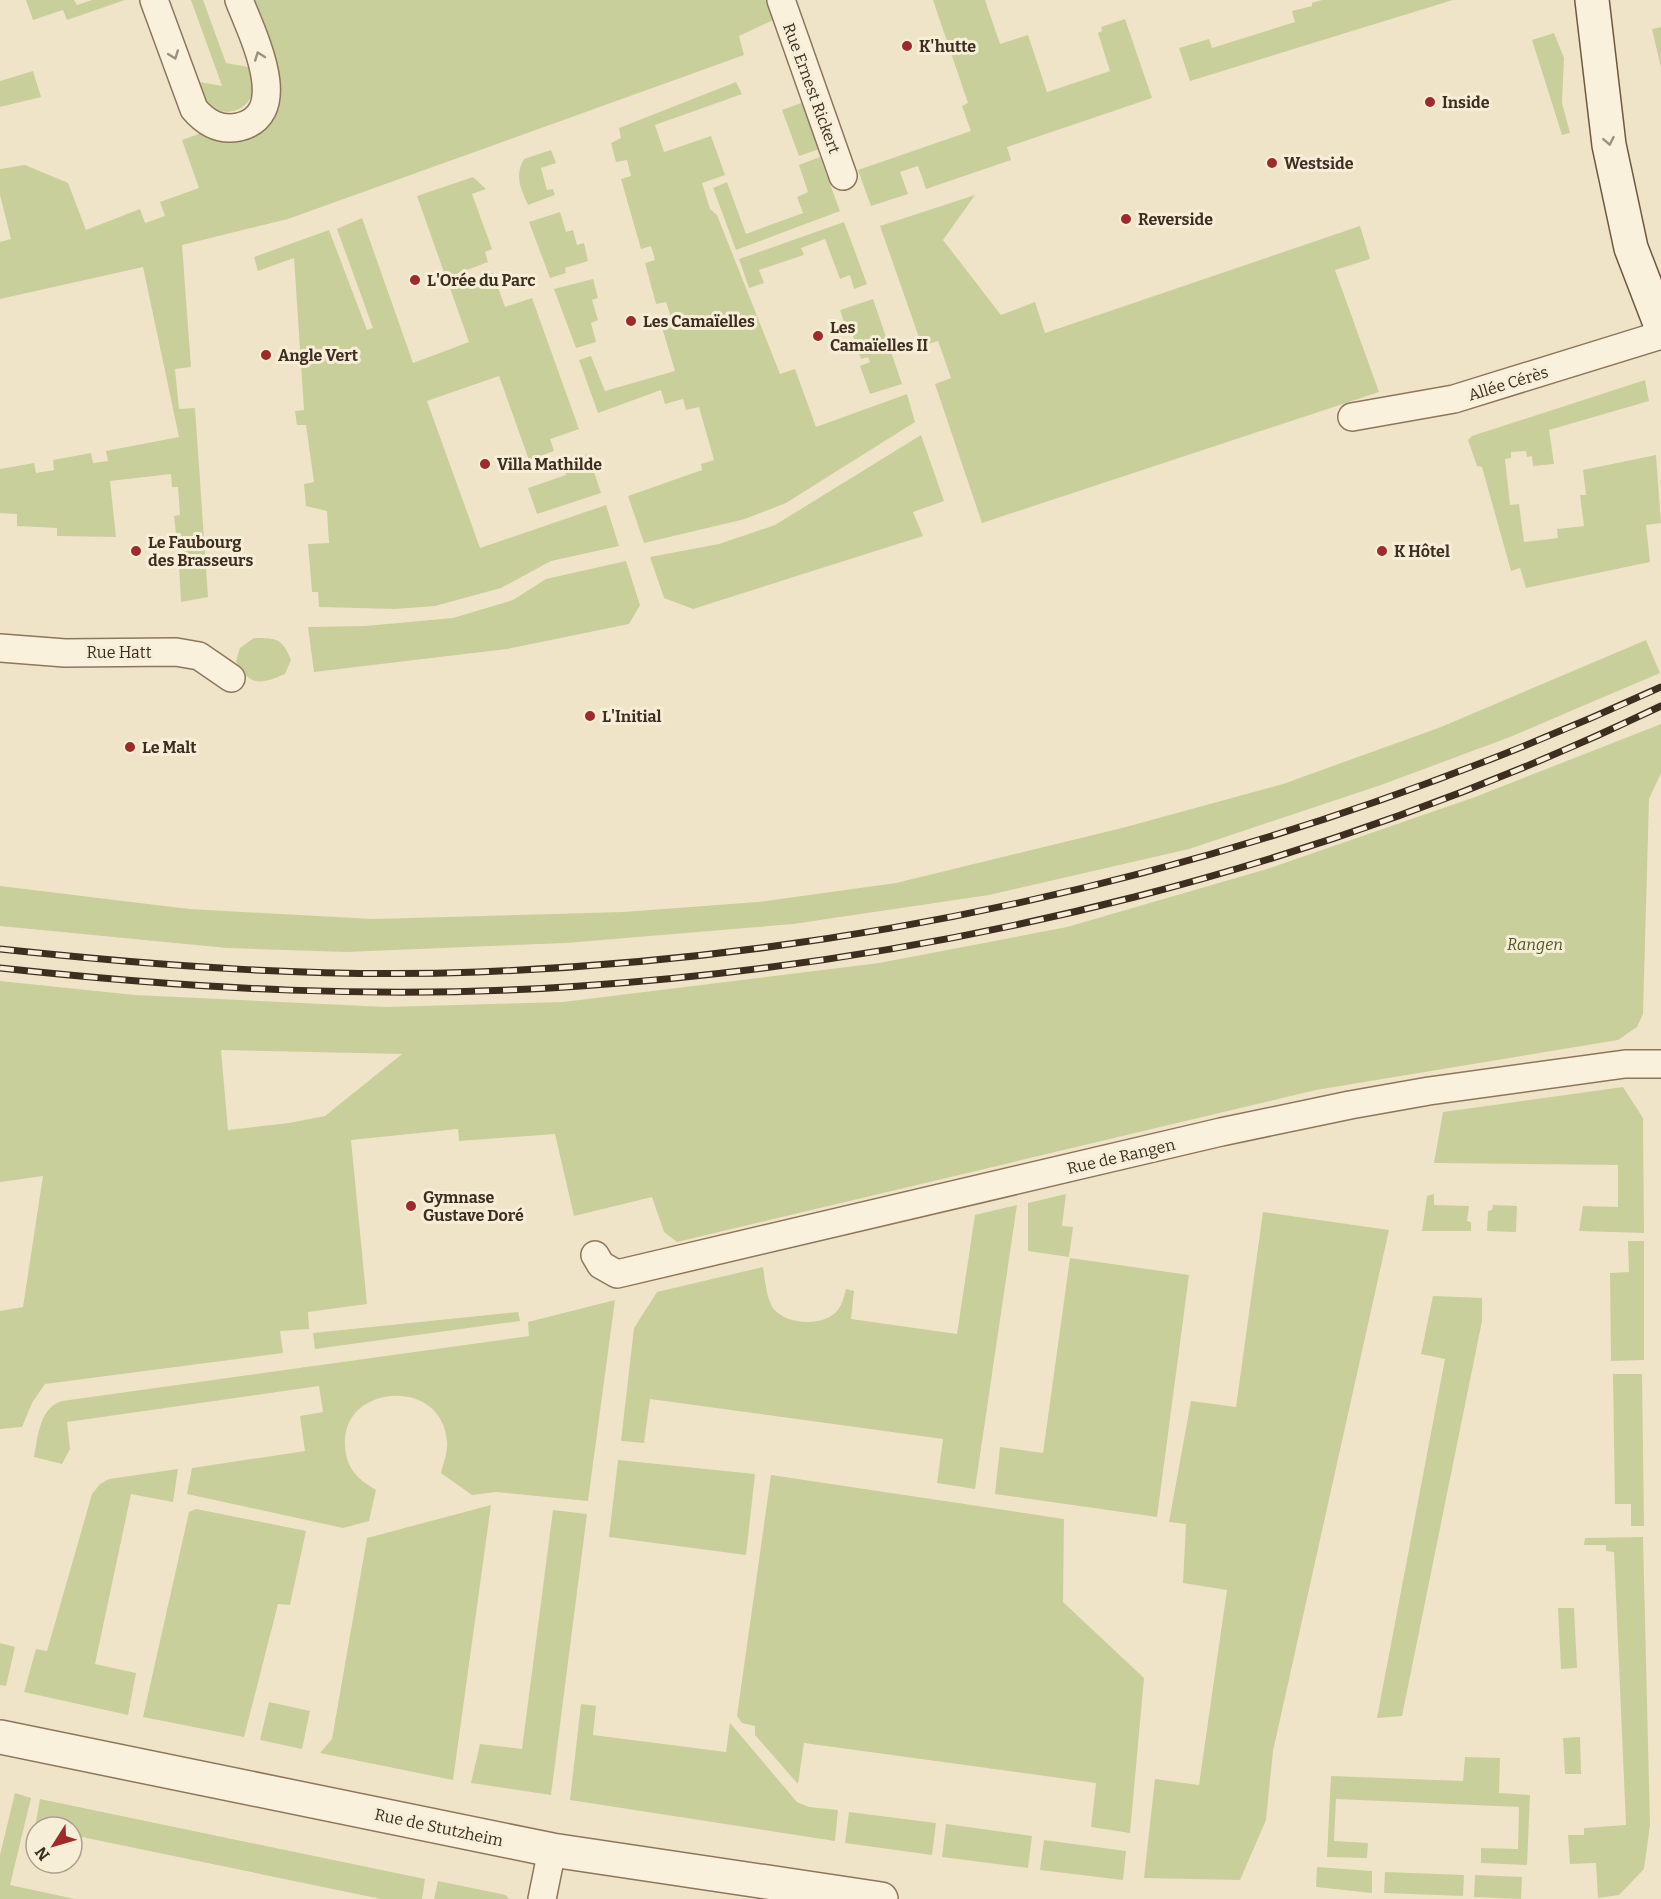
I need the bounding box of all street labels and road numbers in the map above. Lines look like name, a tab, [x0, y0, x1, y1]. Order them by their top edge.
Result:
street label: Rue Ernest Rickert	[779, 20, 844, 156]
street label: Allée Cérès	[1466, 362, 1551, 405]
street label: Rue Hatt	[87, 643, 152, 662]
street label: Rue de Rangen	[1065, 1135, 1177, 1178]
street label: Rue de Stutzheim	[373, 1805, 505, 1850]

